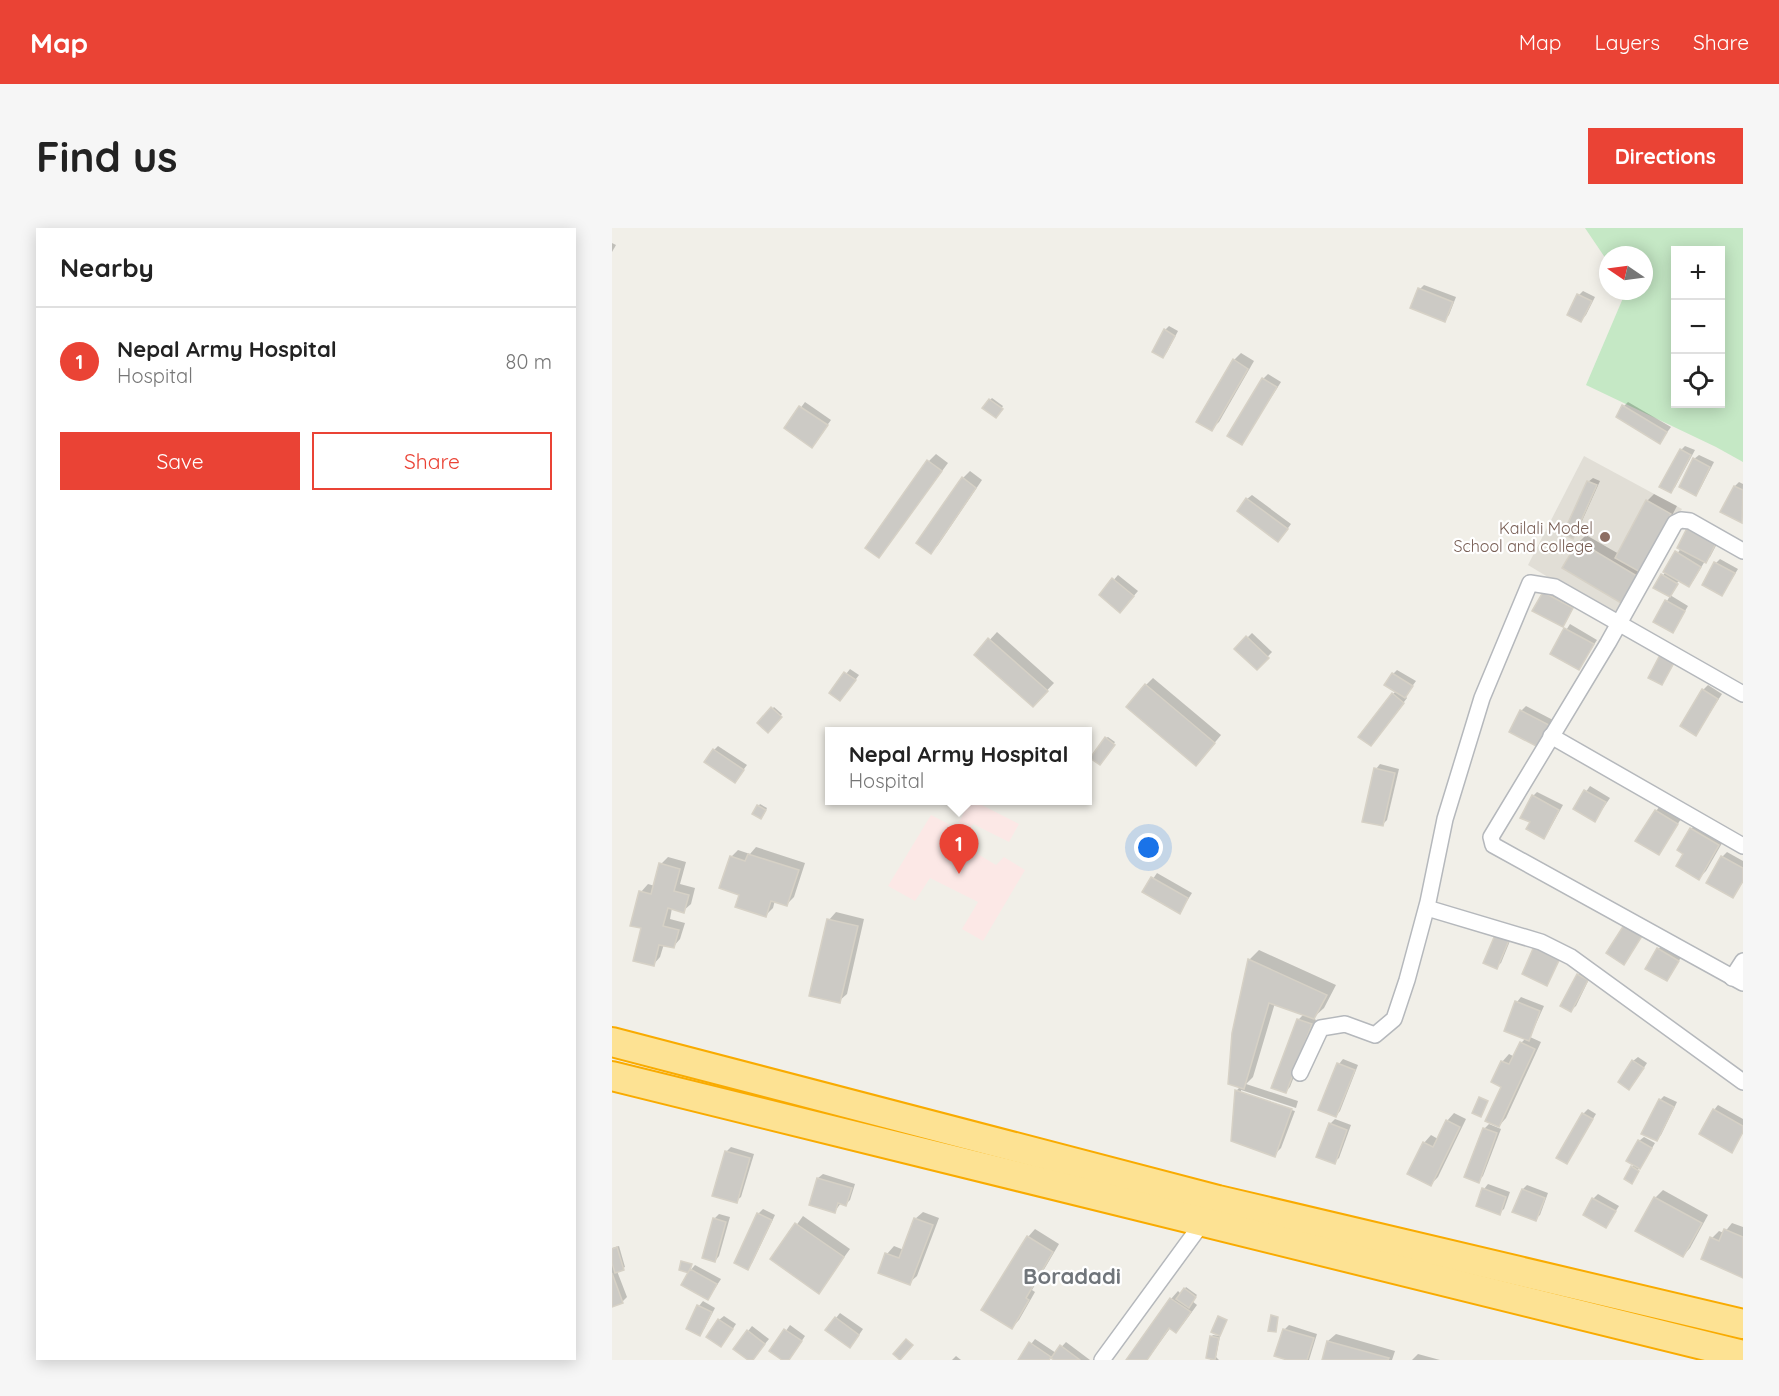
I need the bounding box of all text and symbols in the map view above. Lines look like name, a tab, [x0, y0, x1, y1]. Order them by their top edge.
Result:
text: Map	[30, 25, 88, 60]
text: Map	[1519, 29, 1562, 55]
text: Layers	[1595, 29, 1660, 55]
text: Share	[1693, 29, 1749, 55]
button: Directions	[1588, 128, 1743, 184]
text: Find us	[36, 130, 178, 183]
north arrow	[1599, 246, 1653, 300]
map controls	[1671, 246, 1725, 408]
button: +	[1671, 246, 1725, 300]
text: Nearby	[60, 251, 154, 284]
button: −	[1671, 300, 1725, 354]
text: Nepal Army Hospital	[117, 335, 337, 363]
text: 1	[76, 349, 83, 374]
text: 80 m	[506, 349, 552, 374]
button: locate	[1671, 354, 1725, 408]
text: Hospital	[117, 363, 193, 388]
button: Save	[60, 432, 300, 490]
button: Share	[312, 432, 552, 490]
place label: Kailali Model School and college	[1453, 518, 1593, 556]
marker: Kailali Model School and college	[1598, 530, 1612, 544]
popup	[825, 727, 1092, 805]
text: Nepal Army Hospital	[849, 740, 1068, 768]
text: Hospital	[849, 768, 924, 793]
pin: 1	[940, 824, 978, 874]
your location	[1134, 833, 1163, 862]
district label: Boradadi	[1023, 1262, 1121, 1290]

